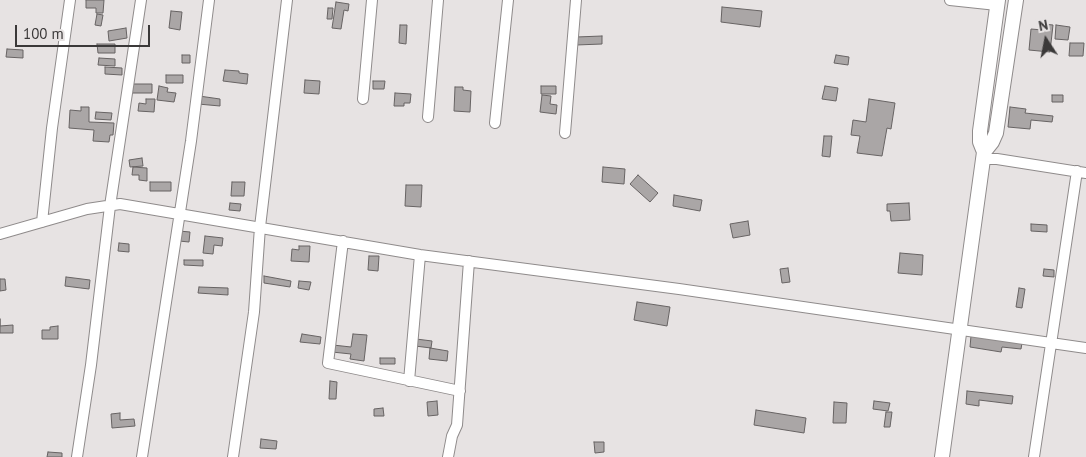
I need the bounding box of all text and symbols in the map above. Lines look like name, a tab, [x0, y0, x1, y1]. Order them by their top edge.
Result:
scale bar	[18, 15, 152, 47]
north arrow	[1021, 15, 1071, 65]
text: N	[1037, 16, 1049, 35]
text: 100 m	[23, 24, 64, 43]

